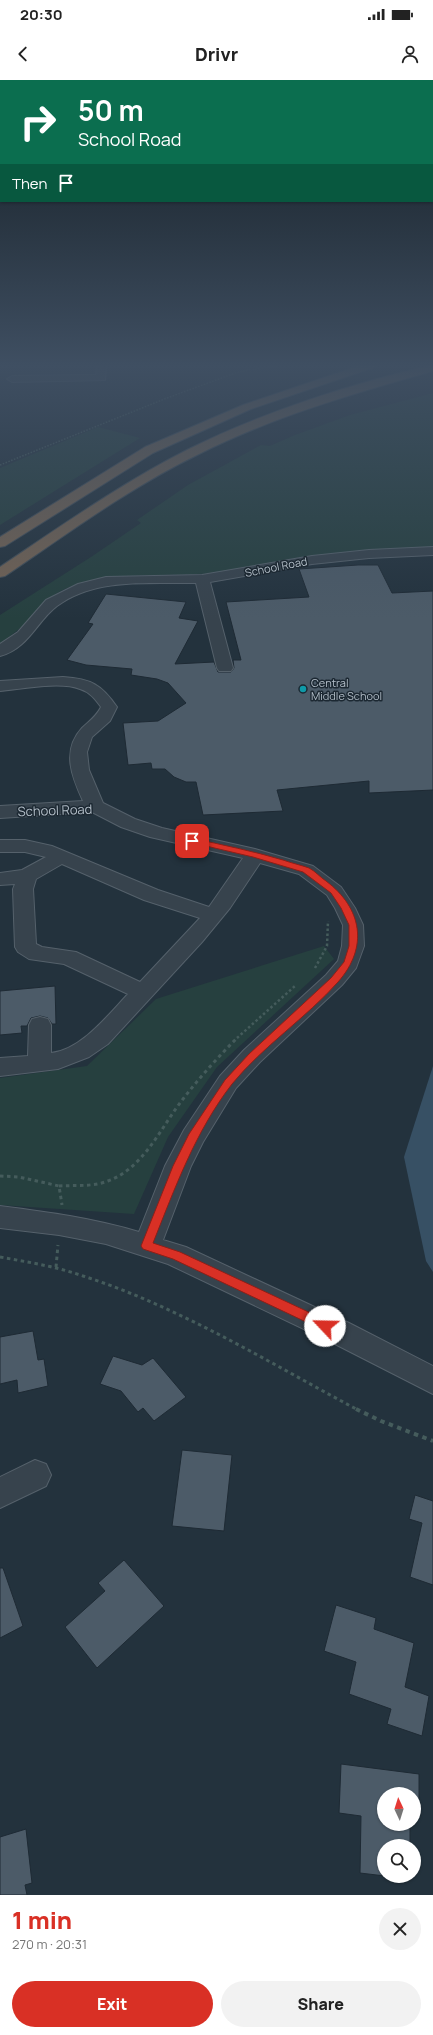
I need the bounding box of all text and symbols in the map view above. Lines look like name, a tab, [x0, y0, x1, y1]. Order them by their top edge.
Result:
text: 20:30	[20, 4, 63, 25]
text: Drivr	[195, 42, 238, 66]
icon: back	[12, 43, 34, 65]
icon: person	[399, 43, 421, 65]
text: 50 m	[78, 91, 144, 129]
icon: right	[12, 96, 64, 148]
text: School Road	[78, 127, 182, 151]
icon: arrive	[55, 172, 77, 194]
text: Then	[12, 173, 47, 194]
street label: School Road	[243, 553, 308, 580]
place label: Central Middle School	[311, 675, 382, 703]
marker: Central Middle School	[298, 684, 308, 694]
street label: School Road	[17, 800, 93, 820]
pin	[175, 824, 209, 858]
icon: arrive	[181, 830, 203, 852]
position arrow	[304, 1305, 346, 1347]
north arrow	[377, 1787, 421, 1831]
map controls	[377, 1787, 421, 1883]
button: search	[377, 1839, 421, 1883]
text: 1 min	[12, 1903, 72, 1936]
button: close	[379, 1908, 421, 1950]
text: 270 m · 20:31	[12, 1935, 87, 1953]
button: Exit	[12, 1981, 213, 2027]
button: Share	[221, 1981, 421, 2027]

